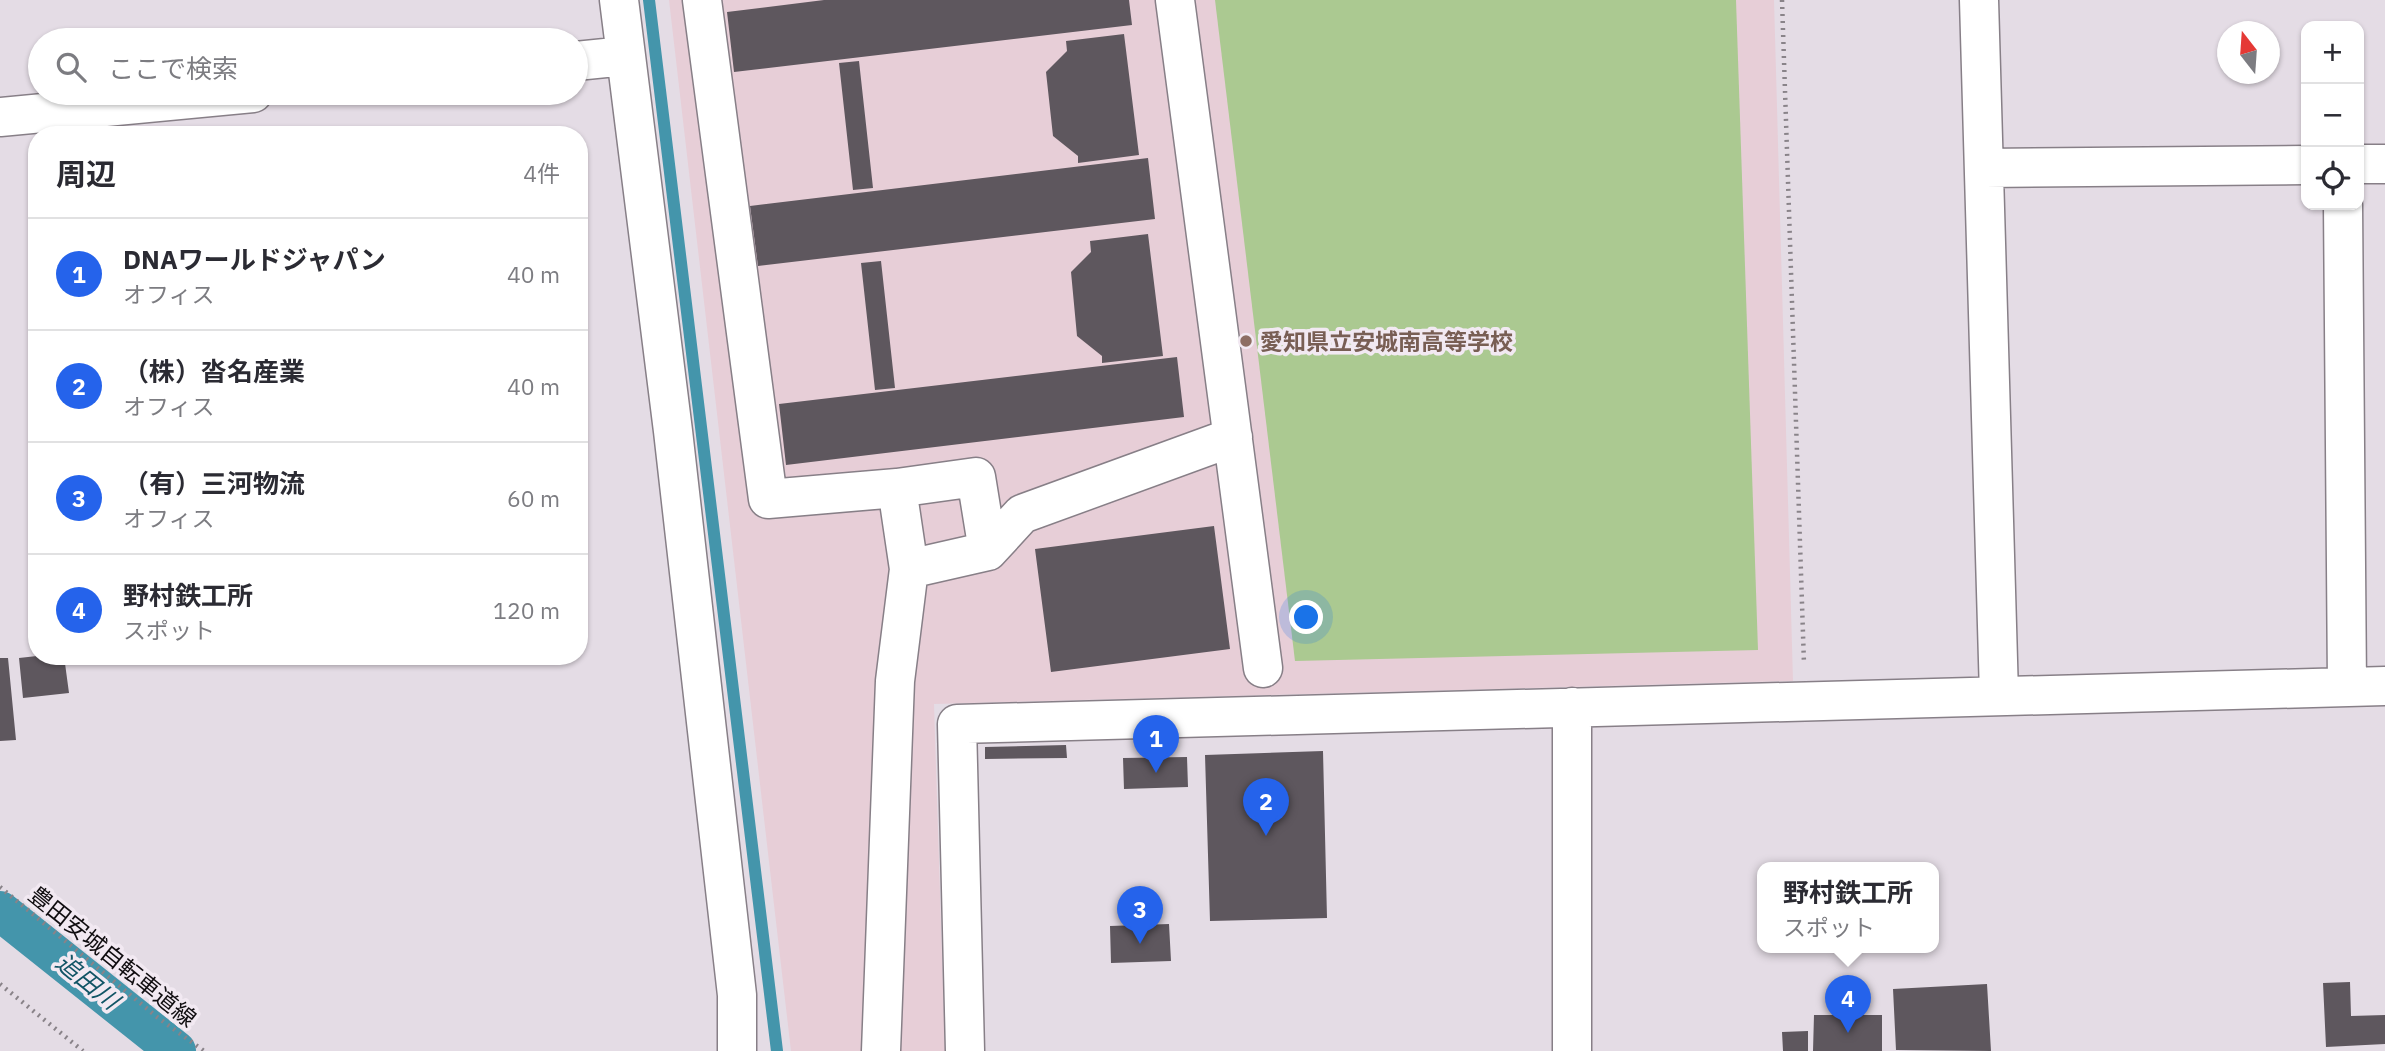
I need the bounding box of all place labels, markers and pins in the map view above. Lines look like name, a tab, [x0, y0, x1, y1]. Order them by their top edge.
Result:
place label: 愛知県立安城南高等学校	[1260, 326, 1513, 356]
marker: 愛知県立安城南高等学校	[1238, 333, 1254, 349]
pin: 1	[1133, 715, 1179, 773]
pin: 2	[1243, 778, 1289, 836]
pin: 3	[1117, 886, 1163, 944]
pin: 4	[1825, 975, 1871, 1033]

